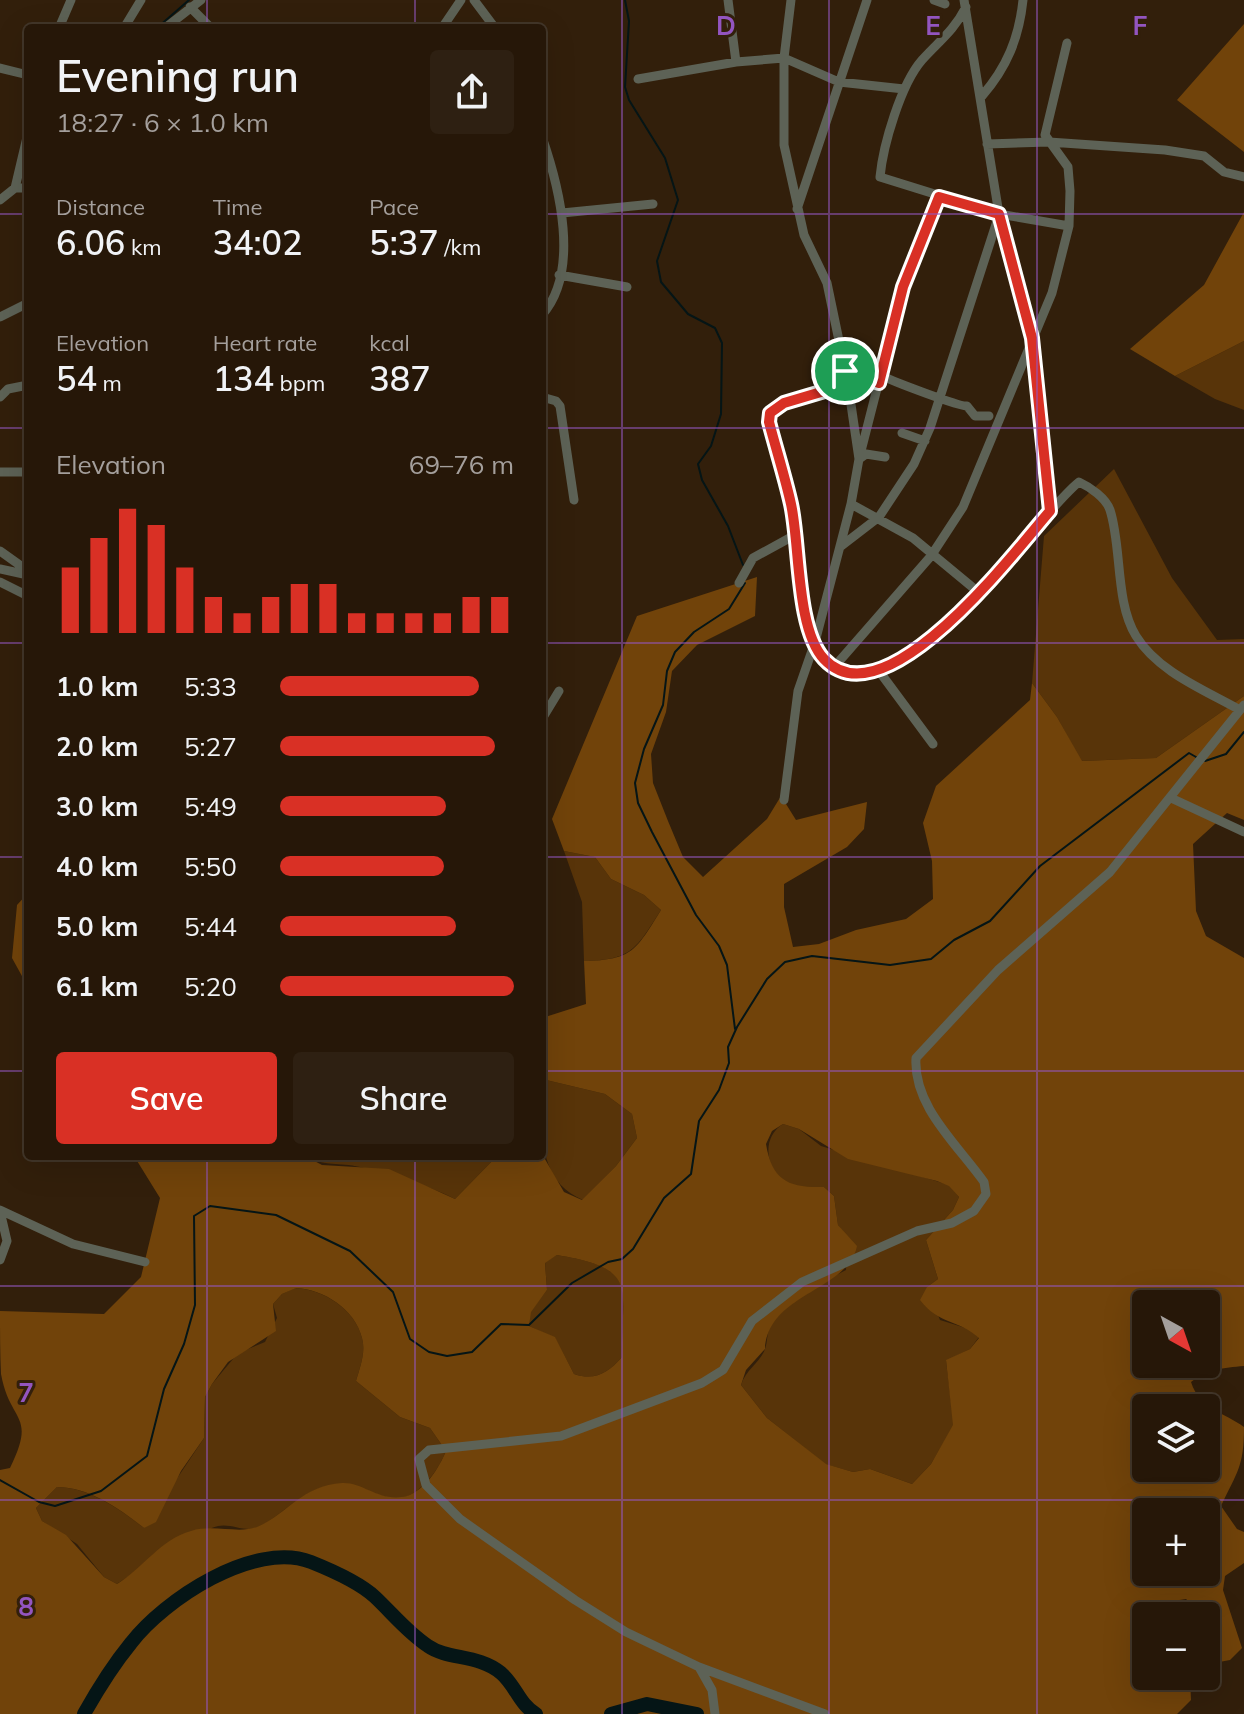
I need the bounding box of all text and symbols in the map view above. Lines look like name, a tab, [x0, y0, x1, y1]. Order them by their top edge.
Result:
text: D	[716, 9, 736, 42]
text: E	[925, 9, 941, 42]
text: F	[1133, 9, 1148, 42]
text: Evening run	[56, 48, 299, 103]
button: share	[430, 50, 514, 134]
text: 18:27 · 6 × 1.0 km	[56, 106, 269, 139]
text: Distance	[56, 193, 145, 221]
text: Time	[213, 193, 262, 221]
text: Pace	[369, 193, 419, 221]
text: 6.06	[56, 221, 125, 264]
text: 34:02	[213, 221, 302, 264]
text: 5:37	[369, 221, 439, 264]
text: km	[125, 233, 162, 261]
text: /km	[439, 233, 481, 261]
text: Elevation	[56, 329, 149, 357]
text: Heart rate	[213, 329, 317, 357]
text: kcal	[369, 329, 410, 357]
pin	[811, 337, 879, 405]
icon: arrive	[823, 349, 867, 393]
text: 54	[56, 357, 97, 400]
text: 134	[213, 357, 274, 400]
text: 387	[369, 357, 431, 400]
text: m	[97, 369, 122, 397]
text: bpm	[274, 369, 325, 397]
text: Elevation	[56, 448, 166, 481]
text: 69–76 m	[409, 448, 514, 481]
text: 1.0 km	[56, 670, 139, 703]
text: 5:33	[184, 670, 237, 703]
text: 2.0 km	[56, 730, 139, 763]
text: 5:27	[184, 730, 237, 763]
text: 3.0 km	[56, 790, 139, 823]
text: 5:49	[184, 790, 237, 823]
text: 4.0 km	[56, 850, 139, 883]
text: 5:50	[184, 850, 237, 883]
text: 5.0 km	[56, 910, 139, 943]
text: 5:44	[184, 910, 237, 943]
text: 6.1 km	[56, 970, 139, 1003]
text: 5:20	[184, 970, 237, 1003]
button: Save	[56, 1052, 277, 1144]
button: Share	[293, 1052, 514, 1144]
north arrow	[1132, 1290, 1220, 1378]
map controls	[1132, 1290, 1220, 1690]
text: 7	[18, 1376, 34, 1409]
button: layers	[1132, 1394, 1220, 1482]
button: +	[1132, 1498, 1220, 1586]
text: 8	[18, 1590, 34, 1623]
button: −	[1132, 1602, 1220, 1690]

